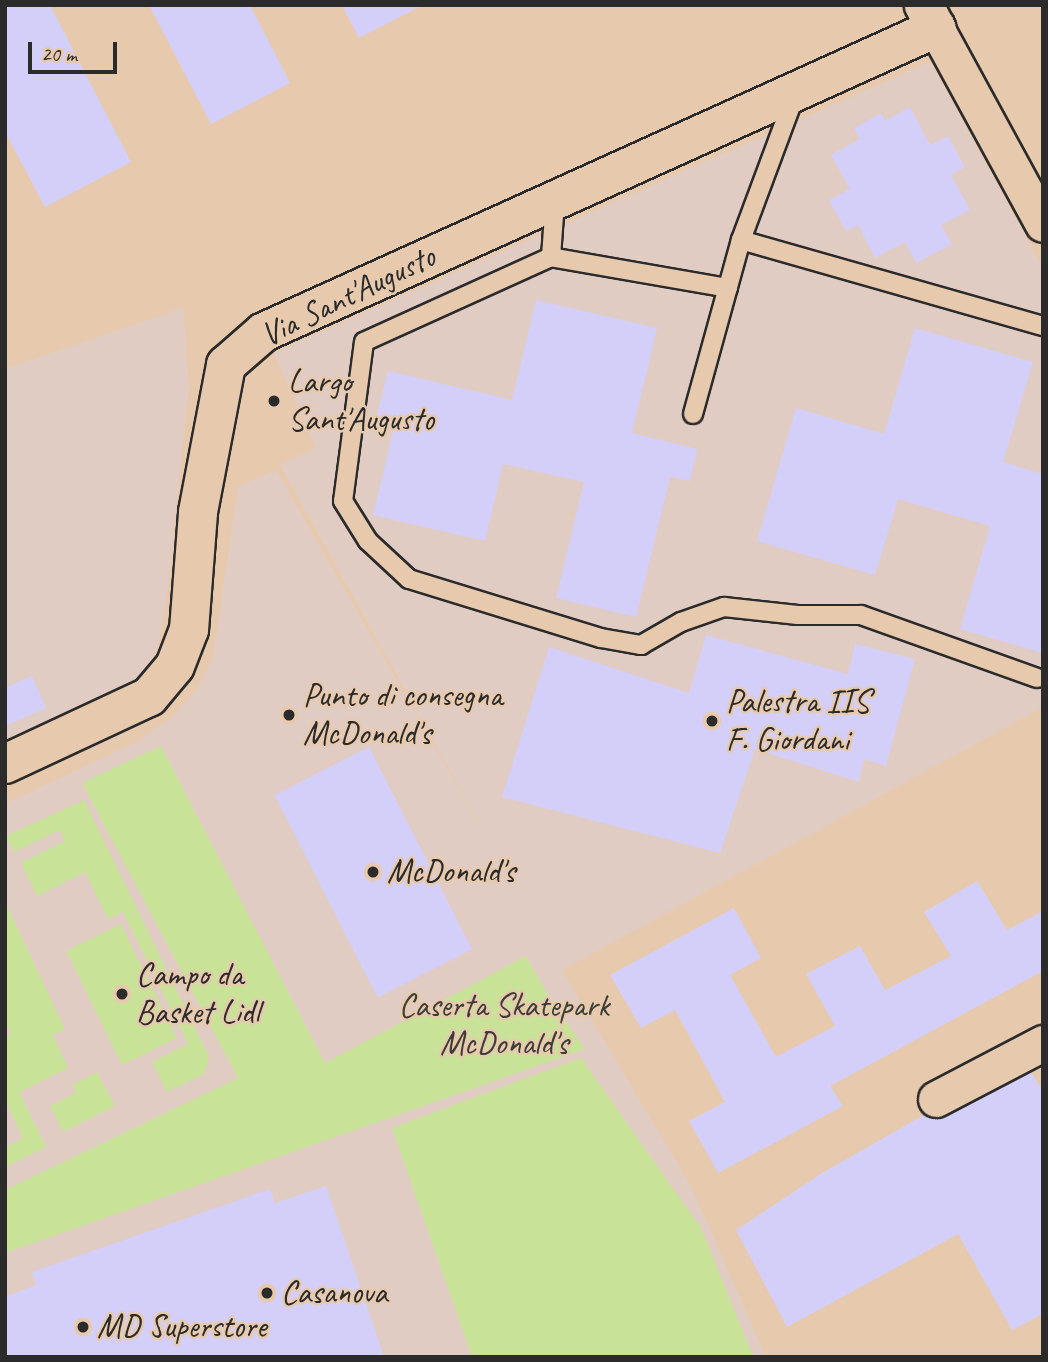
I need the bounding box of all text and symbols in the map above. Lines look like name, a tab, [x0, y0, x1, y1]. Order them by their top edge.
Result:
scale bar	[32, 28, 121, 72]
text: 20 m	[41, 41, 77, 67]
street label: Via Sant'Augusto	[254, 237, 442, 355]
place label: Largo Sant'Augusto	[288, 362, 434, 440]
marker: Largo Sant'Augusto	[266, 393, 282, 409]
place label: Punto di consegna McDonald's	[303, 676, 502, 754]
place label: Palestra IIS F. Giordani	[726, 682, 869, 760]
marker: Punto di consegna McDonald's	[281, 707, 297, 723]
marker: Palestra IIS F. Giordani	[704, 713, 720, 729]
place label: McDonald's	[387, 852, 515, 892]
marker: McDonald's	[365, 864, 381, 880]
place label: Campo da Basket Lidl	[136, 955, 260, 1033]
marker: Campo da Basket Lidl	[114, 986, 130, 1002]
park label: Caserta Skatepark McDonald's	[399, 986, 609, 1064]
place label: Casanova	[281, 1273, 387, 1313]
marker: Casanova	[259, 1285, 275, 1301]
place label: MD Superstore	[97, 1307, 267, 1347]
marker: MD Superstore	[75, 1319, 91, 1335]

